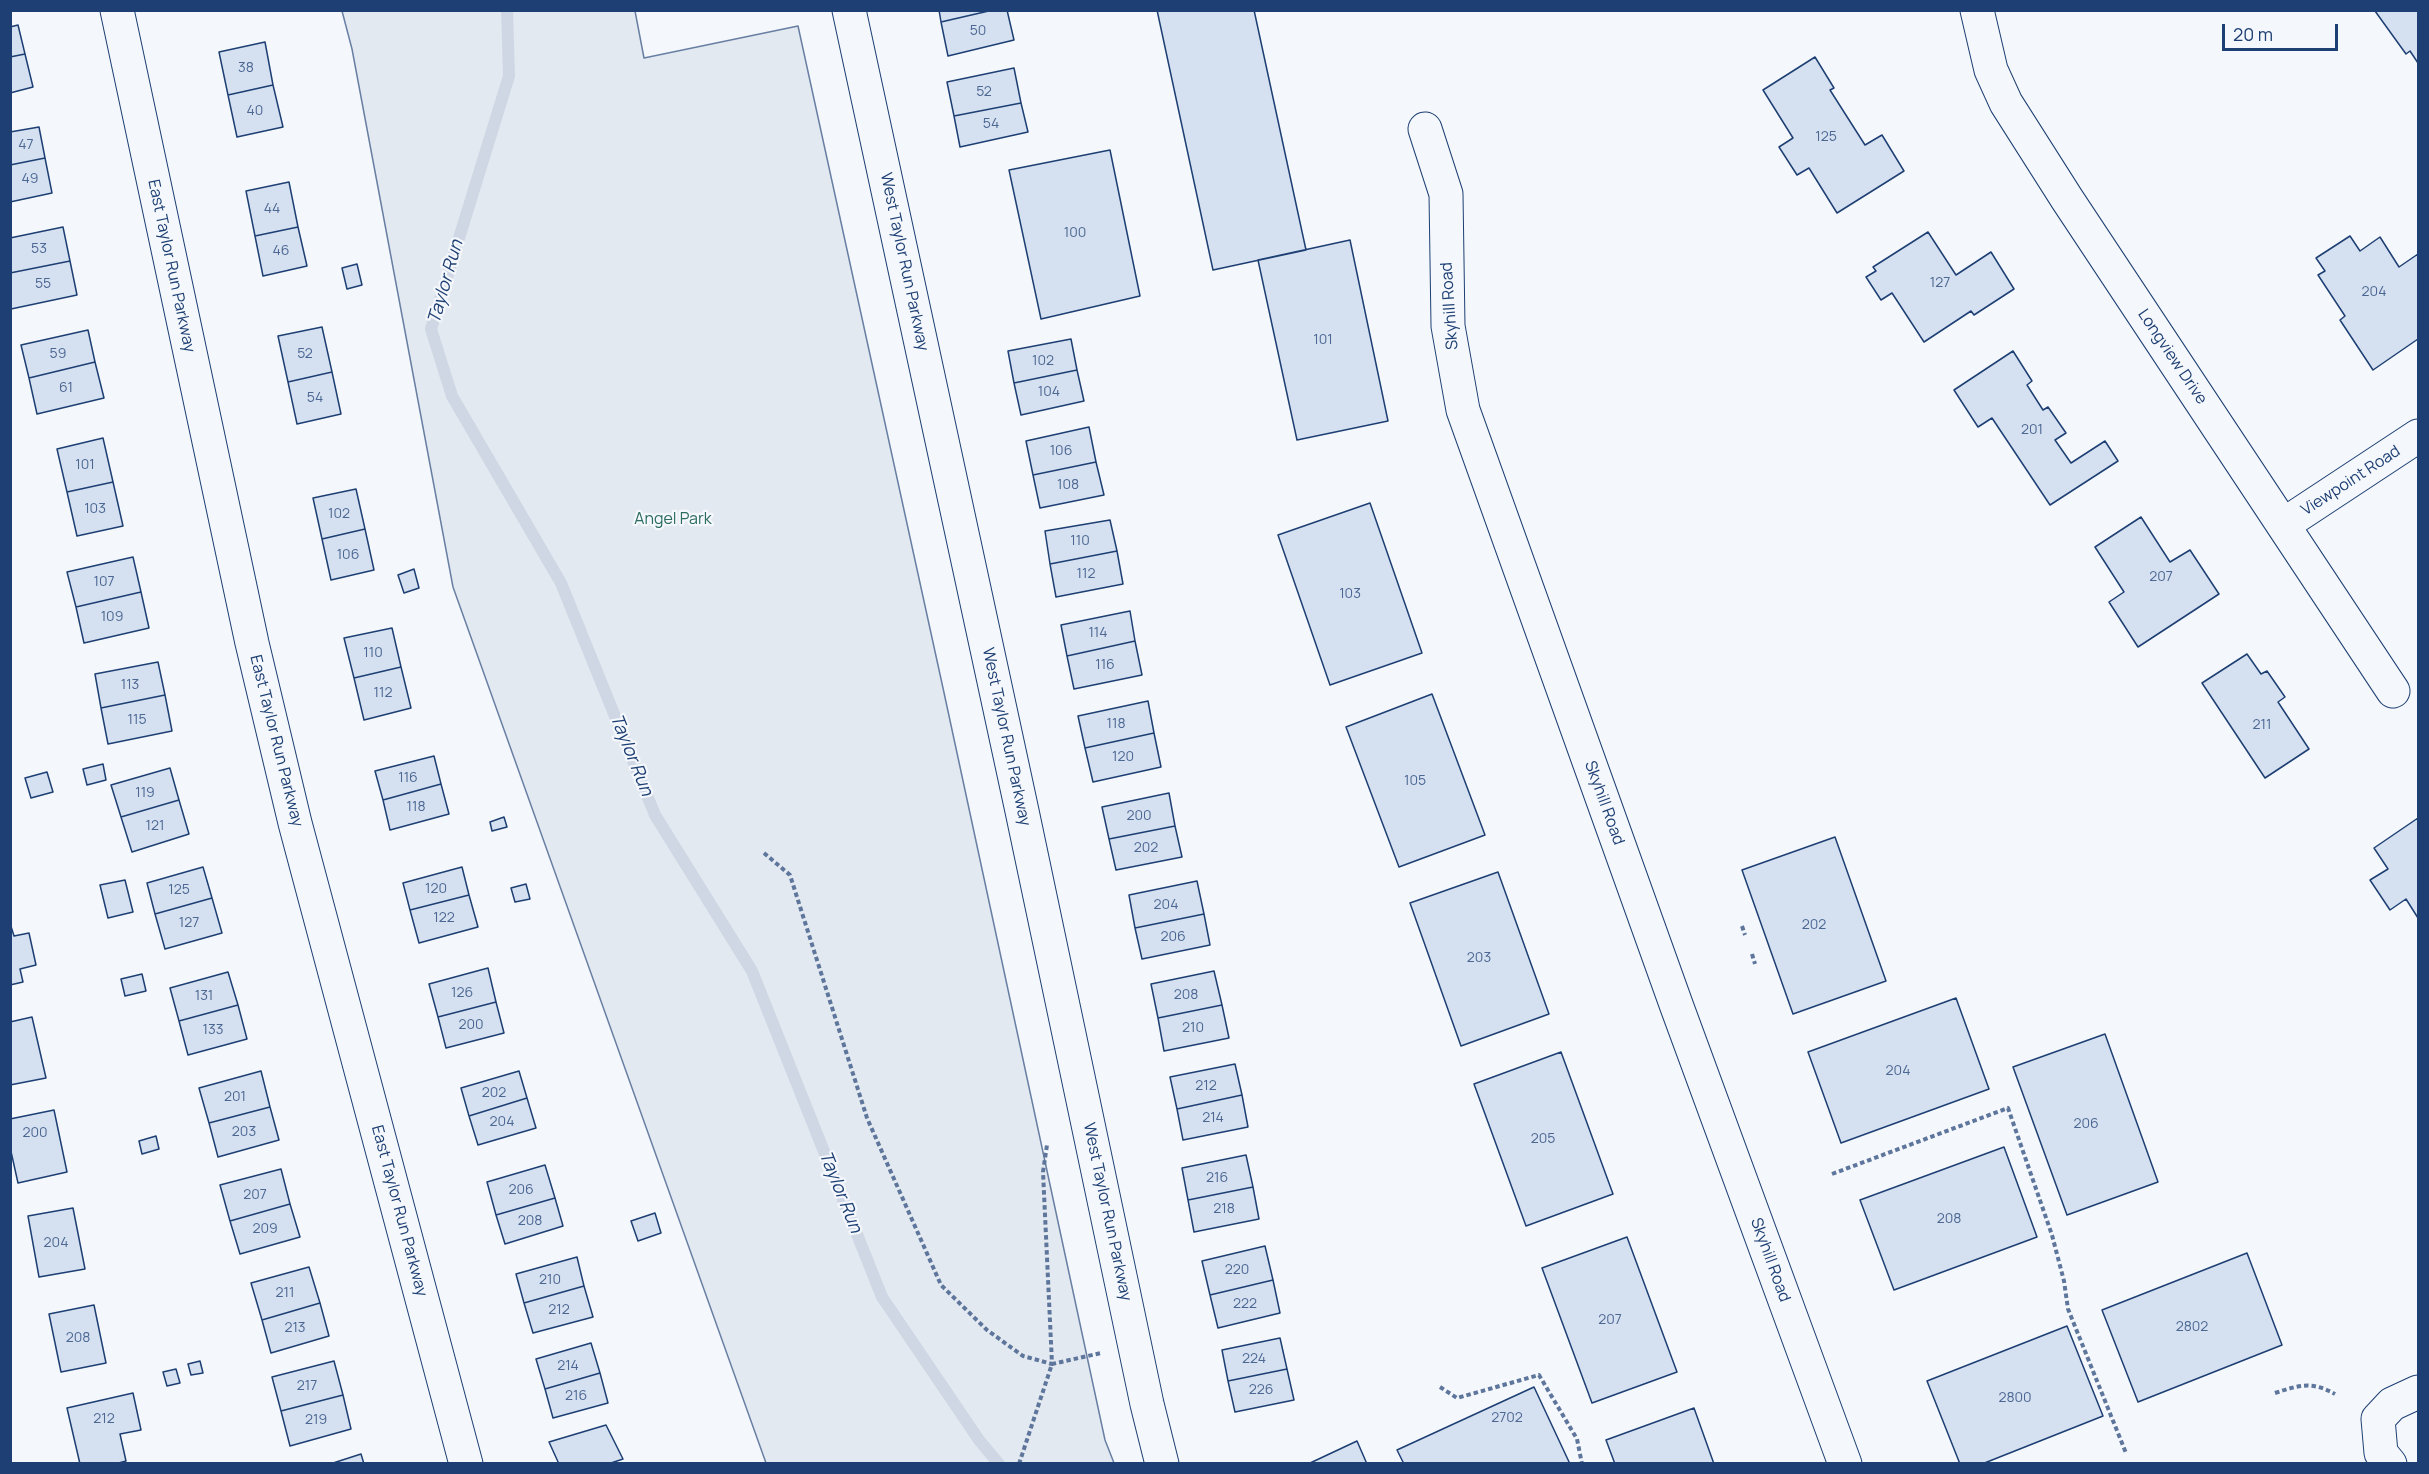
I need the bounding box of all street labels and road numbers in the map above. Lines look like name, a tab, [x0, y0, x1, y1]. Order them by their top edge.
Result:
street label: West Taylor Run Parkway	[876, 171, 932, 353]
street label: East Taylor Run Parkway	[143, 178, 199, 354]
street label: Skyhill Road	[1437, 261, 1463, 351]
street label: Longview Drive	[2133, 306, 2211, 408]
street label: Viewpoint Road	[2298, 442, 2404, 520]
street label: West Taylor Run Parkway	[978, 646, 1034, 828]
street label: East Taylor Run Parkway	[245, 653, 307, 829]
street label: Skyhill Road	[1580, 758, 1628, 848]
street label: West Taylor Run Parkway	[1079, 1121, 1135, 1303]
street label: East Taylor Run Parkway	[367, 1123, 431, 1299]
street label: Skyhill Road	[1746, 1215, 1794, 1305]

